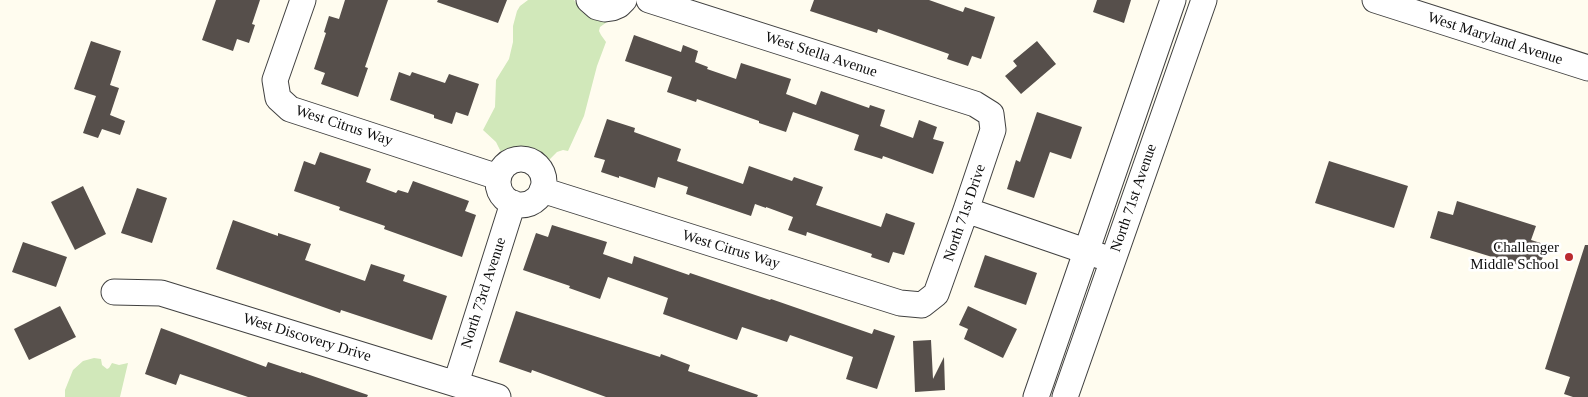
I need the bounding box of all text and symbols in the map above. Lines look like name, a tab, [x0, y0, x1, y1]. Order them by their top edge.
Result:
street label: West Maryland Avenue	[1425, 9, 1565, 69]
street label: West Stella Avenue	[763, 28, 879, 82]
street label: West Citrus Way	[293, 102, 395, 150]
street label: North 71st Avenue	[1107, 142, 1161, 254]
street label: North 71st Drive	[940, 162, 990, 264]
street label: West Citrus Way	[680, 227, 782, 273]
street label: North 73rd Avenue	[458, 235, 510, 351]
place label: Challenger Middle School	[1470, 239, 1559, 274]
marker: Challenger Middle School	[1563, 251, 1575, 263]
street label: West Discovery Drive	[241, 310, 373, 366]

